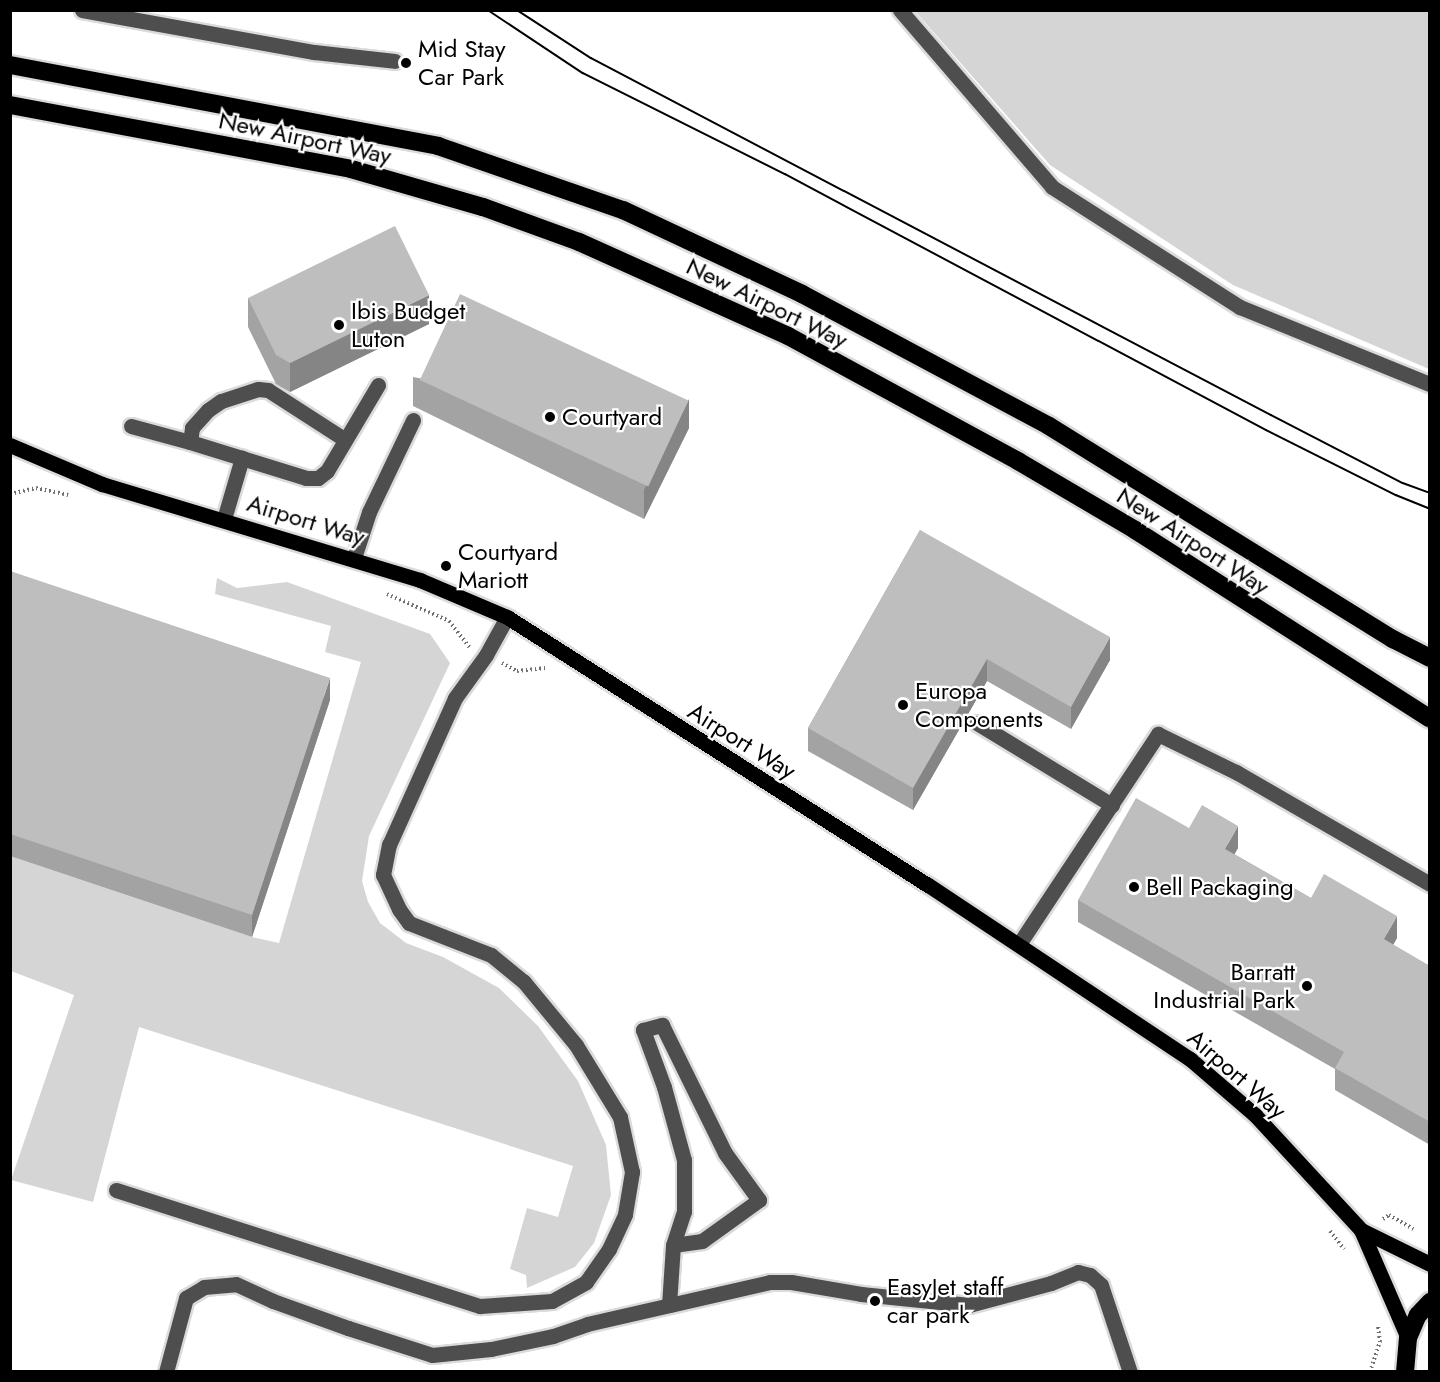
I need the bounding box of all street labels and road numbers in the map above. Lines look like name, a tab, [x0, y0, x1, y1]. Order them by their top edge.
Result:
street label: New Airport Way	[216, 106, 394, 170]
street label: New Airport Way	[682, 252, 852, 354]
street label: New Airport Way	[1111, 481, 1275, 601]
street label: Airport Way	[244, 488, 368, 552]
street label: Airport Way	[683, 697, 801, 785]
street label: Airport Way	[1182, 1023, 1292, 1125]

